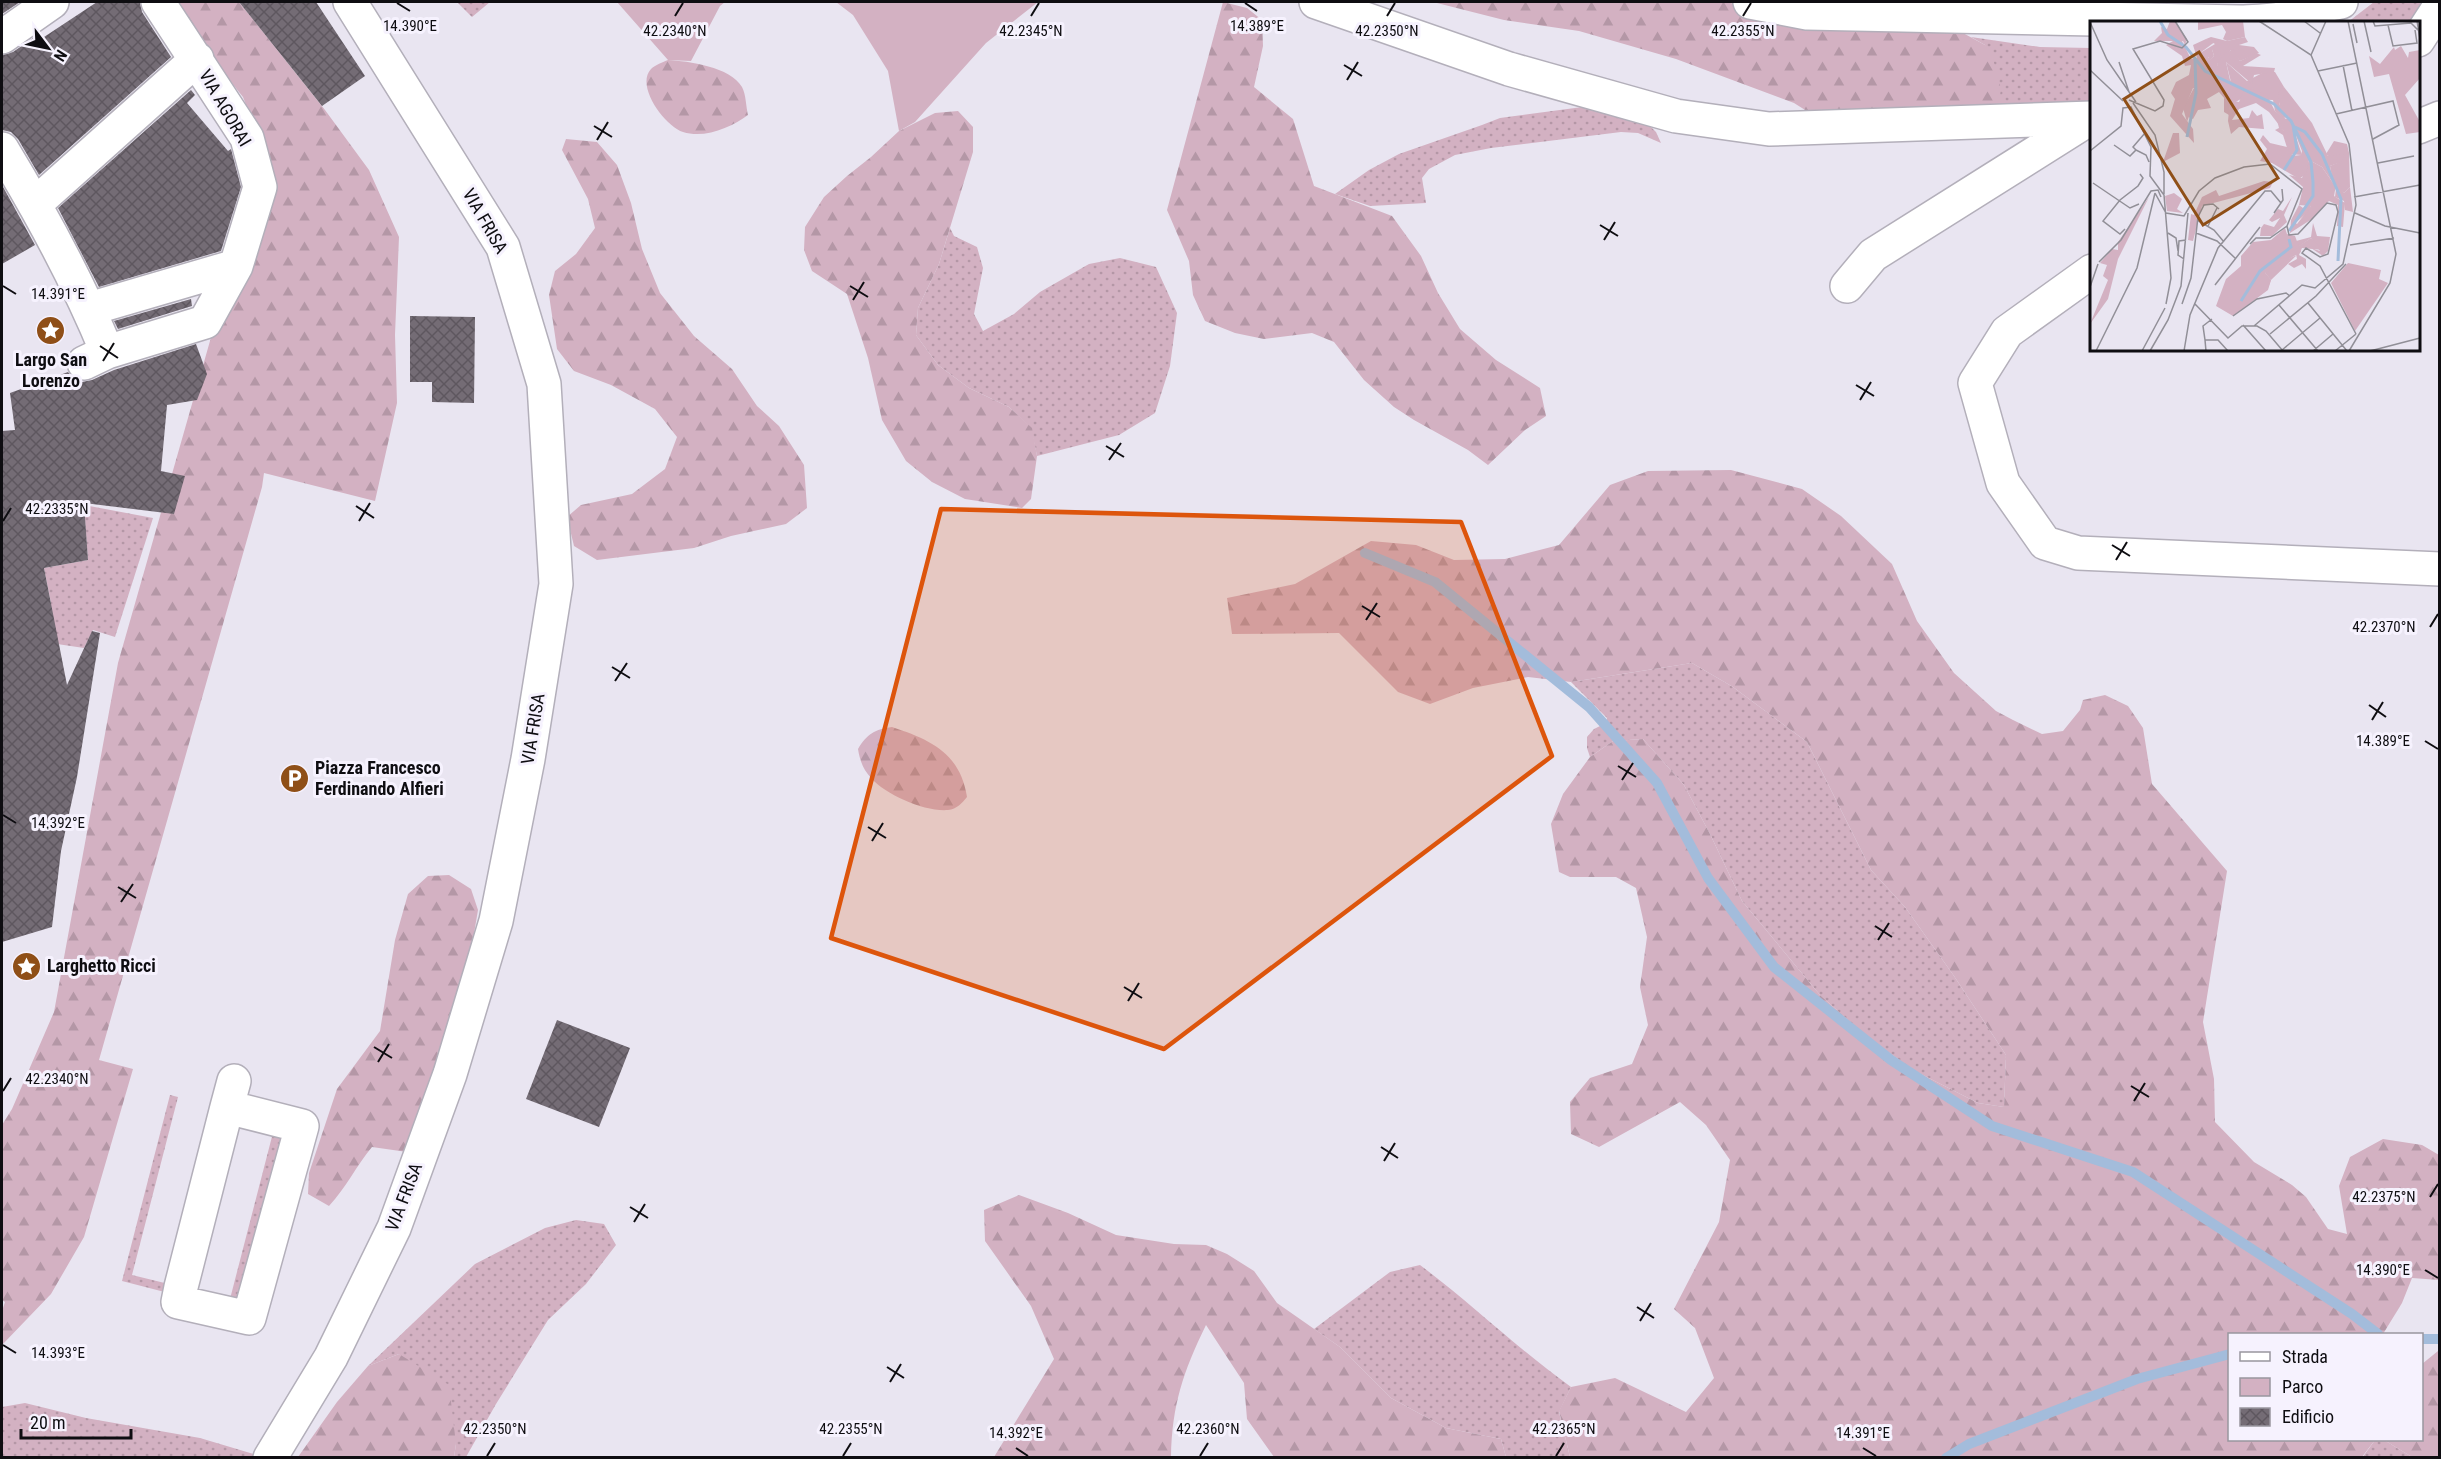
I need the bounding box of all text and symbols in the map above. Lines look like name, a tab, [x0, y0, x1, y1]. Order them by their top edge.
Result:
text: 14.390°E	[383, 17, 437, 35]
text: 14.389°E	[1230, 17, 1284, 35]
north arrow	[18, 18, 78, 78]
inset map	[2090, 21, 2420, 351]
text: 42.2340°N	[643, 22, 707, 40]
text: 42.2345°N	[999, 22, 1063, 40]
text: 42.2350°N	[1355, 22, 1419, 40]
text: 42.2355°N	[1711, 22, 1775, 40]
text: N	[50, 46, 71, 65]
street label: VIA AGORAI	[195, 66, 256, 150]
street label: VIA FRISA	[458, 184, 513, 258]
text: 14.391°E	[31, 285, 85, 303]
place icon: Largo San Lorenzo	[35, 315, 67, 347]
place label: Largo San Lorenzo	[15, 349, 87, 391]
text: 42.2335°N	[25, 500, 89, 518]
text: 42.2370°N	[2352, 618, 2416, 636]
street label: VIA FRISA	[517, 691, 549, 766]
text: 14.389°E	[2356, 732, 2410, 750]
place label: Piazza Francesco Ferdinando Alfieri	[315, 757, 444, 799]
parking icon: Piazza Francesco Ferdinando Alfieri	[278, 762, 310, 794]
text: 14.392°E	[31, 814, 85, 832]
place icon: Larghetto Ricci	[10, 950, 42, 982]
place label: Larghetto Ricci	[47, 955, 156, 976]
text: 42.2340°N	[25, 1070, 89, 1088]
street label: VIA FRISA	[381, 1159, 426, 1234]
text: 42.2375°N	[2352, 1188, 2416, 1206]
text: 14.390°E	[2356, 1261, 2410, 1279]
legend	[2228, 1333, 2423, 1441]
text: 14.393°E	[31, 1344, 85, 1362]
text: Strada	[2282, 1346, 2328, 1367]
text: Parco	[2282, 1376, 2323, 1397]
scale bar	[21, 1402, 130, 1440]
text: Edificio	[2282, 1406, 2334, 1427]
text: 20 m	[30, 1412, 65, 1433]
text: 42.2350°N	[463, 1420, 527, 1438]
text: 42.2355°N	[819, 1420, 883, 1438]
text: 42.2360°N	[1176, 1420, 1240, 1438]
text: 42.2365°N	[1532, 1420, 1596, 1438]
text: 14.392°E	[989, 1424, 1043, 1442]
text: 14.391°E	[1836, 1424, 1890, 1442]

